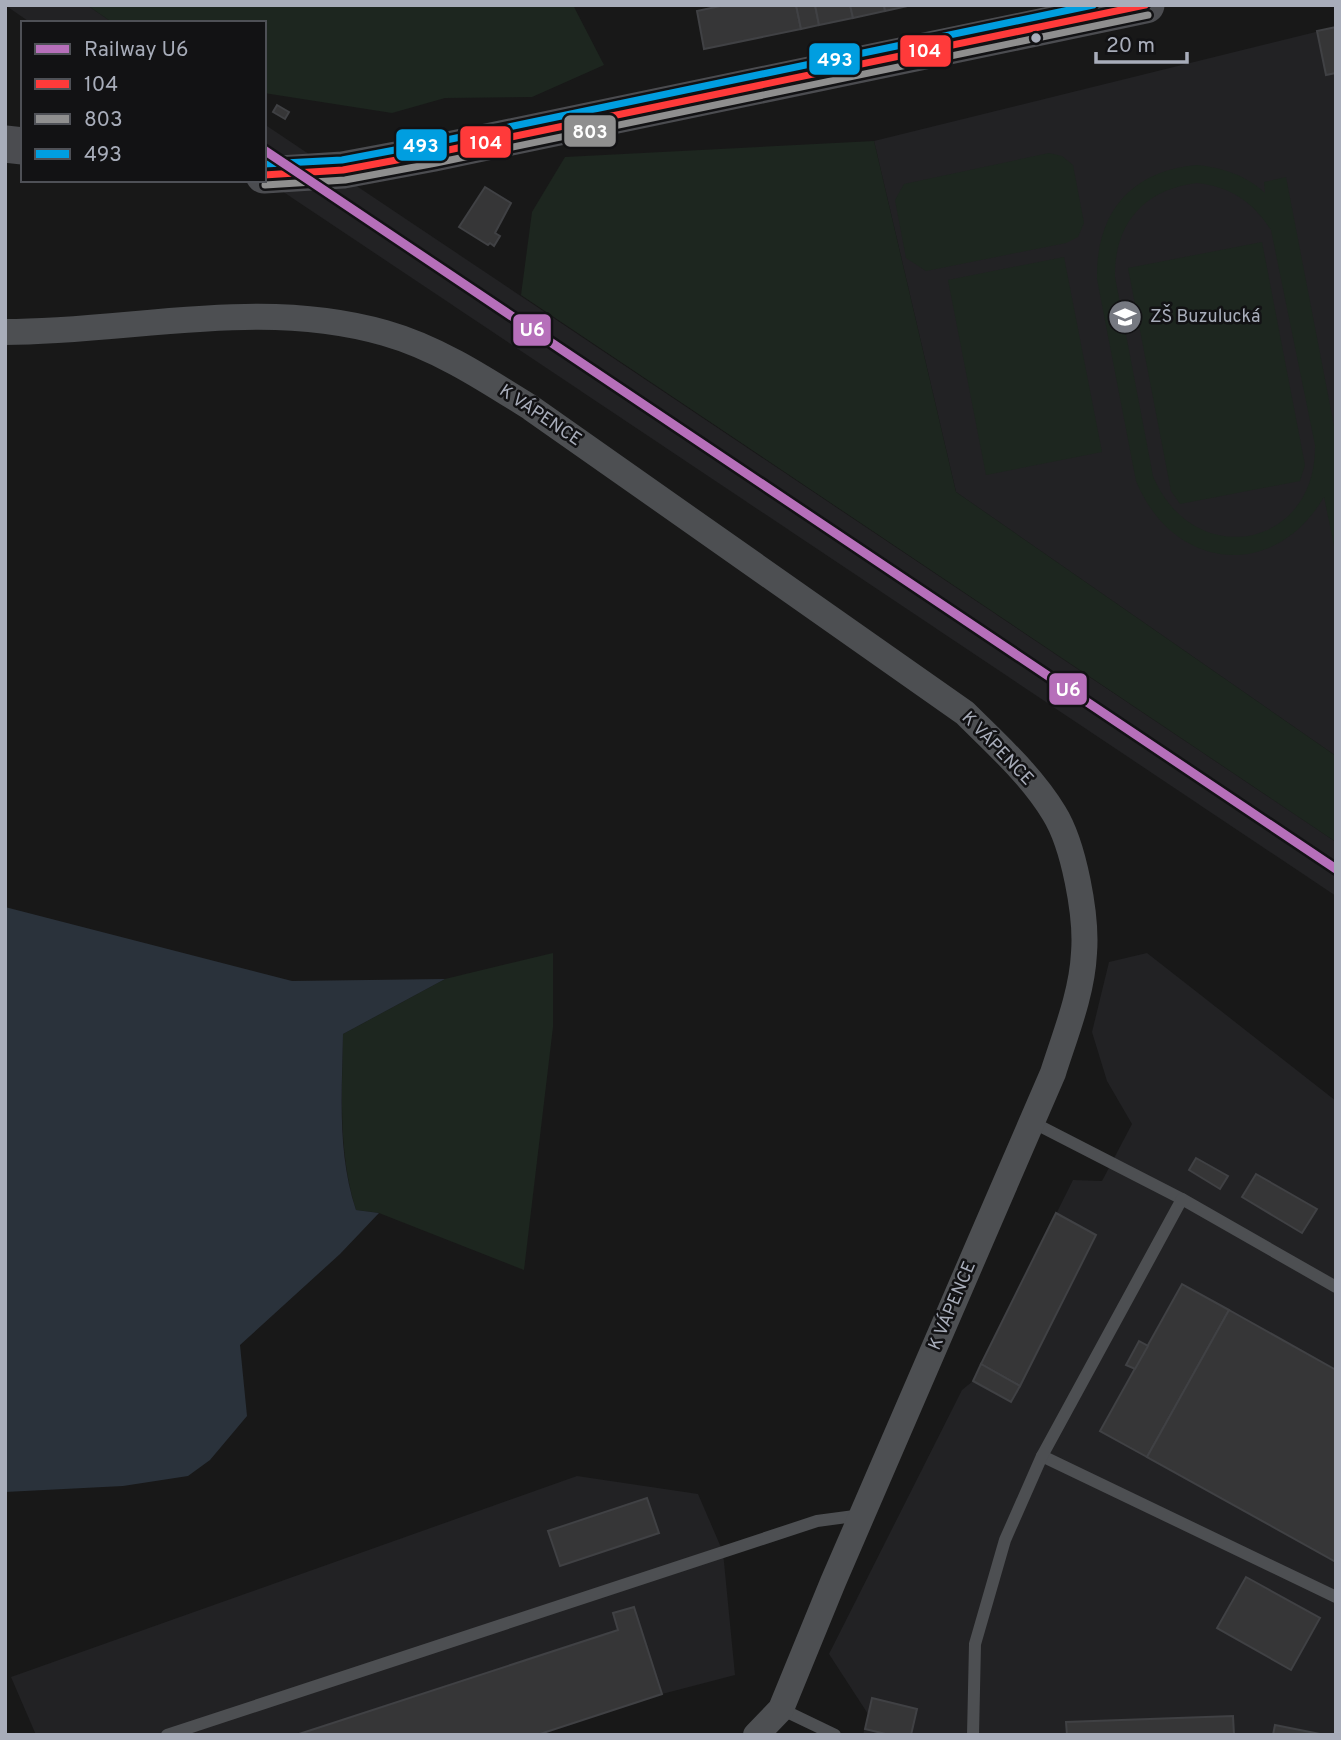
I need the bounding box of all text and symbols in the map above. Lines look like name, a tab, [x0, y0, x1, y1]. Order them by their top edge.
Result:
legend	[21, 21, 266, 182]
scale bar	[1096, 21, 1187, 65]
unlabelled marker	[1029, 31, 1043, 45]
text: 20 m	[1106, 33, 1155, 60]
line badge: 104	[899, 34, 952, 68]
text: Railway U6	[84, 37, 189, 64]
text: 104	[909, 40, 941, 64]
line badge: 493	[808, 42, 861, 76]
text: 493	[817, 49, 853, 73]
text: 104	[84, 72, 118, 99]
text: 803	[84, 107, 123, 134]
line badge: 803	[563, 114, 617, 148]
text: 803	[572, 121, 608, 145]
line badge: 104	[459, 125, 512, 159]
line badge: 493	[395, 128, 448, 162]
text: 104	[470, 132, 502, 156]
text: 493	[403, 135, 439, 159]
text: 493	[84, 142, 122, 169]
school or university icon: ZŠ Buzulucká	[1106, 298, 1144, 336]
place label: ZŠ Buzulucká	[1150, 304, 1261, 329]
line badge: U6	[512, 313, 552, 347]
text: U6	[519, 319, 545, 343]
street label: K VÁPENCE	[494, 378, 587, 452]
line badge: U6	[1048, 672, 1088, 706]
text: U6	[1055, 679, 1081, 703]
street label: K VÁPENCE	[956, 706, 1039, 791]
street label: K VÁPENCE	[922, 1257, 982, 1354]

